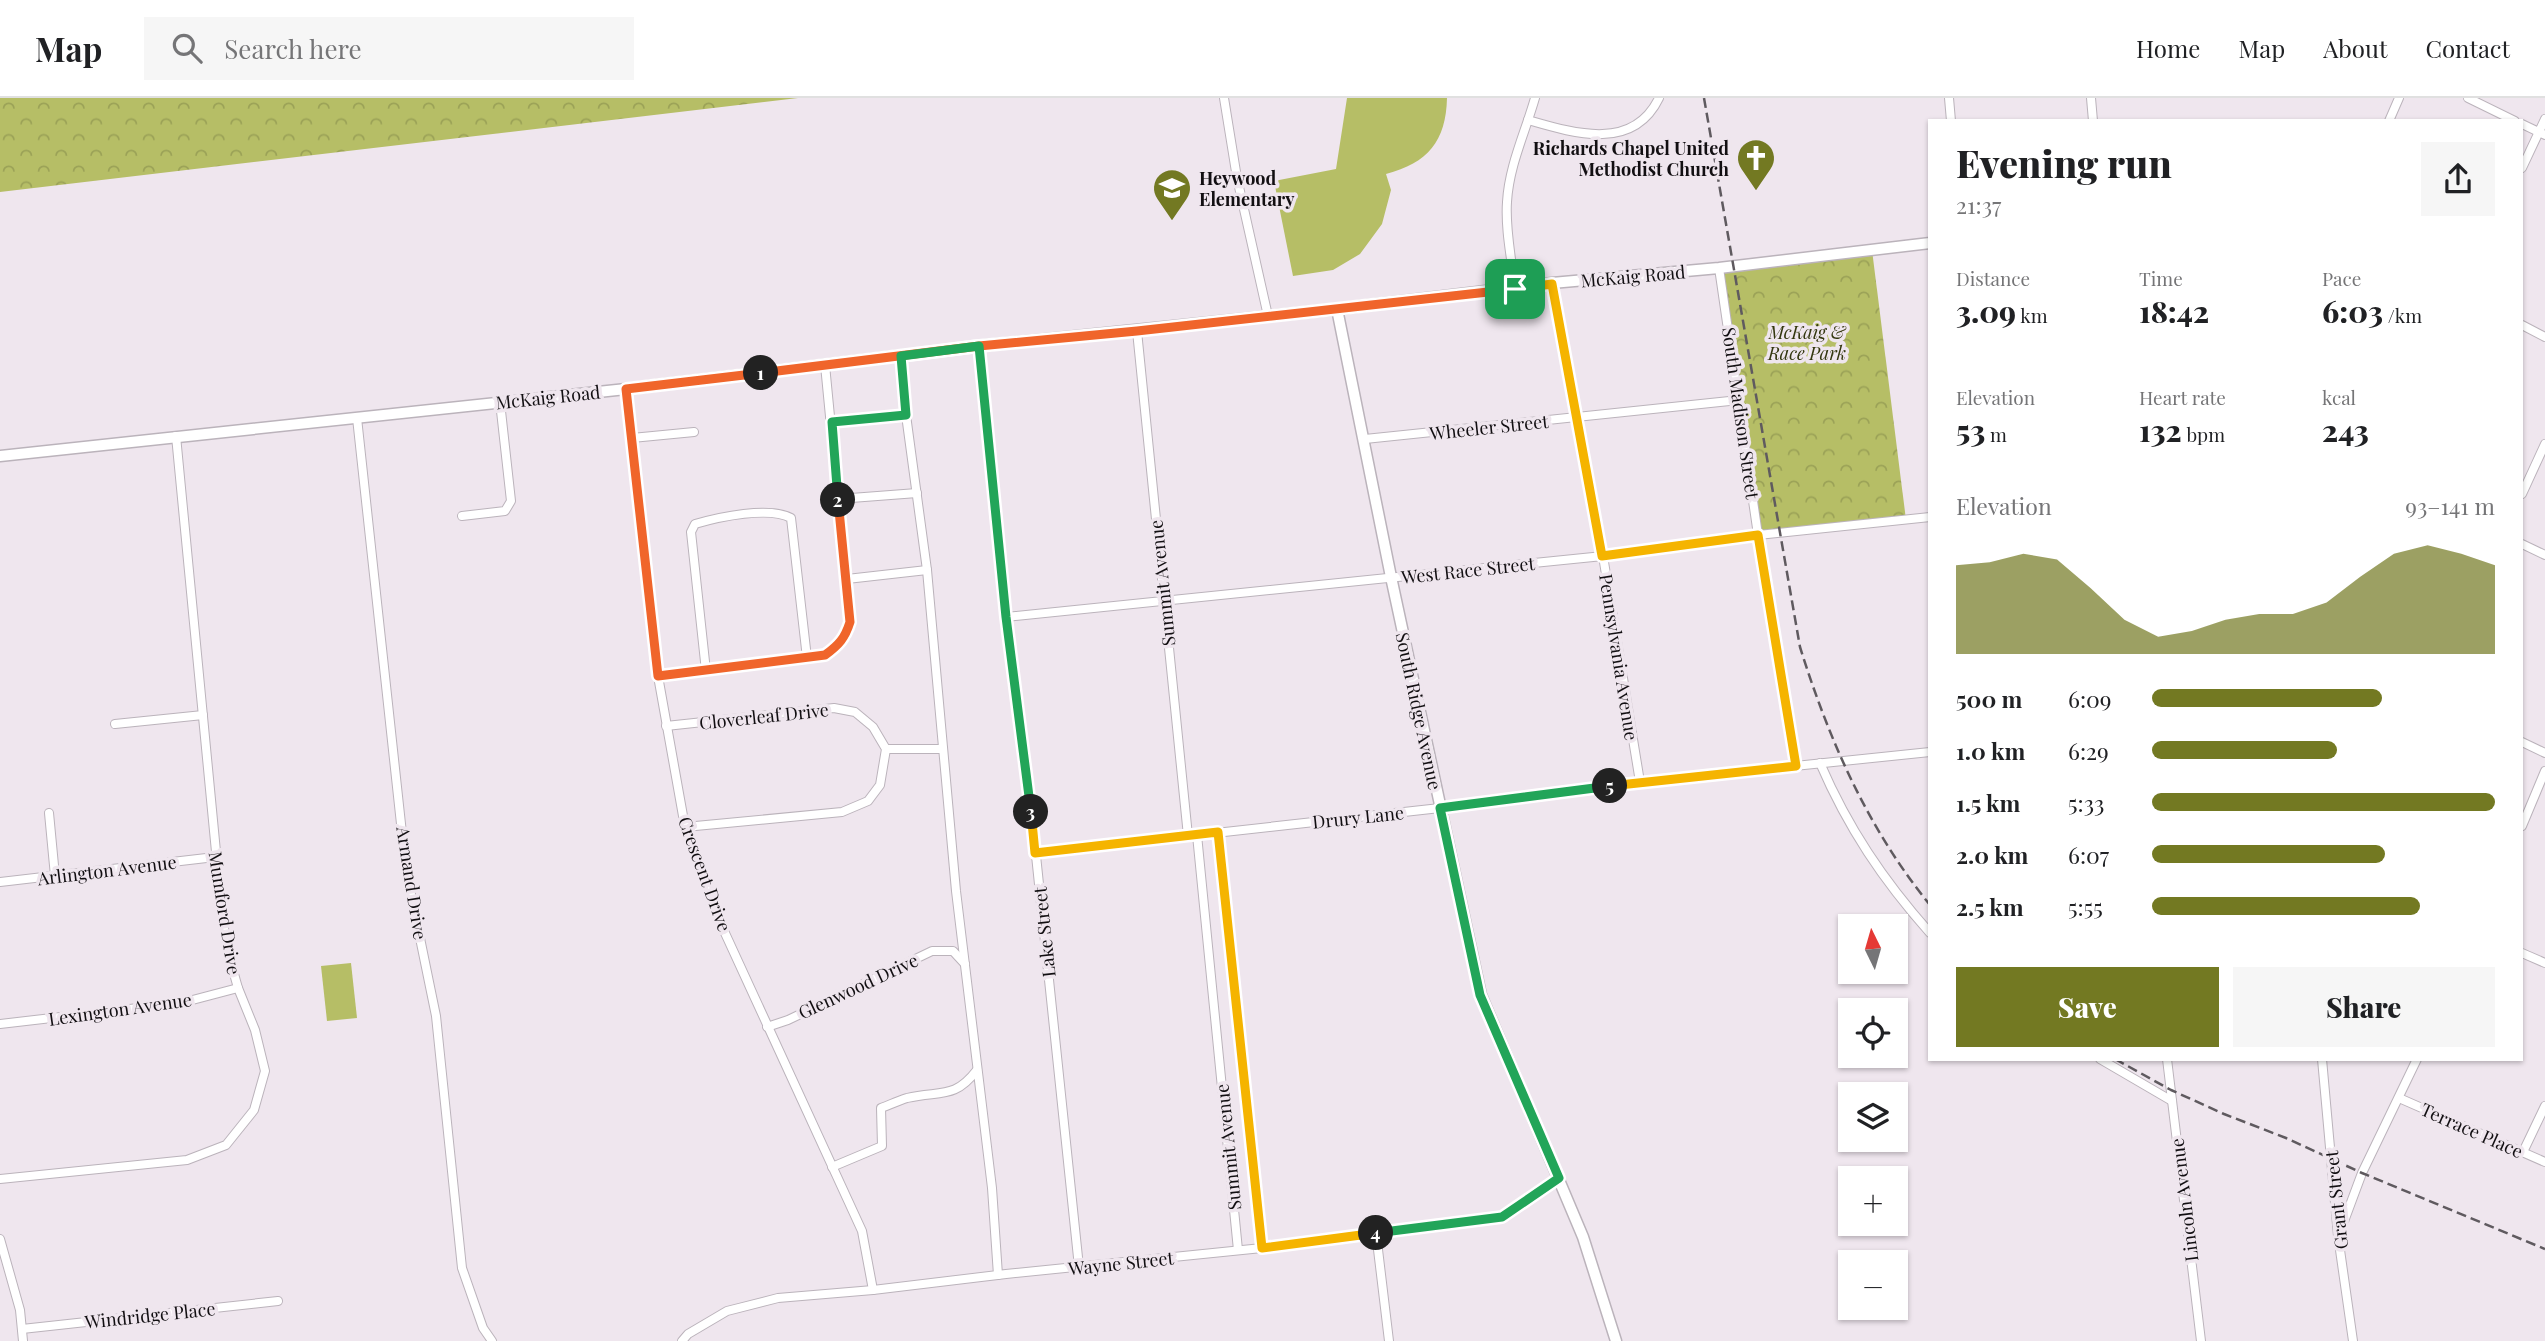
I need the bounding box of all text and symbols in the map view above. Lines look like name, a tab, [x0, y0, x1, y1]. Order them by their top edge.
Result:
search box	[144, 17, 634, 80]
text: Map	[35, 26, 102, 70]
icon: search	[168, 29, 206, 67]
text: Search here	[224, 31, 362, 66]
text: Home	[2136, 32, 2200, 64]
text: Map	[2238, 32, 2285, 64]
text: About	[2323, 32, 2387, 64]
text: Contact	[2425, 32, 2510, 64]
place label: Richards Chapel United Methodist Church	[1533, 136, 1729, 181]
church icon: Richards Chapel United Methodist Church	[1735, 137, 1777, 192]
text: Evening run	[1956, 137, 2172, 188]
button: share	[2421, 142, 2495, 216]
place label: Heywood Elementary	[1199, 166, 1295, 211]
school or university icon: Heywood Elementary	[1151, 167, 1193, 222]
text: 21:37	[1956, 189, 2001, 220]
pin	[1485, 259, 1545, 319]
street label: McKaig Road	[1580, 259, 1687, 293]
text: Distance	[1956, 265, 2030, 291]
text: Time	[2139, 265, 2183, 291]
text: Pace	[2322, 265, 2361, 291]
icon: arrive	[1496, 270, 1534, 308]
text: 3.09	[1956, 291, 2016, 331]
text: 18:42	[2139, 291, 2209, 331]
text: 6:03	[2322, 291, 2383, 331]
text: km	[2016, 302, 2048, 328]
text: /km	[2383, 302, 2422, 328]
park label: McKaig & Race Park	[1767, 320, 1847, 365]
street label: South Madison Street	[1717, 326, 1765, 501]
pin: 1	[744, 356, 778, 390]
text: 1	[757, 359, 764, 385]
street label: McKaig Road	[494, 380, 602, 414]
text: Elevation	[1956, 384, 2035, 410]
text: Heart rate	[2139, 384, 2226, 410]
text: kcal	[2322, 384, 2356, 410]
street label: Wheeler Street	[1427, 409, 1550, 445]
text: 53	[1956, 410, 1985, 450]
text: 132	[2139, 410, 2182, 450]
text: 243	[2322, 410, 2369, 450]
text: m	[1985, 421, 2007, 447]
text: bpm	[2182, 421, 2225, 447]
pin: 2	[820, 482, 856, 518]
text: 2	[833, 486, 842, 512]
text: Elevation	[1956, 490, 2052, 521]
text: 93–141 m	[2405, 490, 2495, 521]
street label: Summit Avenue	[1143, 519, 1181, 647]
street label: West Race Street	[1399, 551, 1537, 589]
street label: Pennsylvania Avenue	[1594, 572, 1644, 742]
street label: South Ridge Avenue	[1391, 630, 1447, 792]
text: 500 m	[1956, 683, 2022, 714]
text: 6:09	[2068, 683, 2112, 714]
street label: Cloverleaf Drive	[698, 697, 830, 735]
text: 1.0 km	[1956, 735, 2025, 766]
text: 6:29	[2068, 735, 2109, 766]
pin: 5	[1592, 768, 1628, 804]
text: 5	[1605, 772, 1614, 798]
text: 1.5 km	[1956, 787, 2020, 818]
text: 5:33	[2068, 787, 2104, 818]
pin: 3	[1014, 794, 1048, 830]
text: 3	[1026, 798, 1035, 824]
street label: Drury Lane	[1311, 800, 1405, 834]
street label: Crescent Drive	[673, 813, 737, 935]
street label: Armand Drive	[391, 824, 433, 941]
text: 2.0 km	[1956, 839, 2028, 870]
text: 6:07	[2068, 839, 2109, 870]
street label: Arlington Avenue	[35, 850, 178, 891]
street label: Mumford Drive	[203, 850, 247, 976]
street label: Lake Street	[1027, 885, 1061, 978]
text: 2.5 km	[1956, 891, 2023, 922]
text: 5:55	[2068, 891, 2103, 922]
north arrow	[1838, 914, 1908, 984]
map controls	[1838, 914, 1908, 1320]
street label: Glenwood Drive	[794, 948, 922, 1024]
button: Save	[1956, 967, 2219, 1047]
button: Share	[2233, 967, 2495, 1047]
street label: Lexington Avenue	[47, 987, 193, 1031]
button: locate	[1838, 998, 1908, 1068]
button: layers	[1838, 1082, 1908, 1152]
street label: Summit Avenue	[1209, 1083, 1247, 1211]
street label: Terrace Place	[2417, 1097, 2527, 1163]
street label: Lincoln Avenue	[2165, 1137, 2203, 1263]
street label: Grant Street	[2319, 1149, 2353, 1251]
button: +	[1838, 1166, 1908, 1236]
pin: 4	[1358, 1216, 1394, 1250]
text: 4	[1370, 1219, 1381, 1245]
street label: Wayne Street	[1066, 1245, 1176, 1281]
button: −	[1838, 1250, 1908, 1320]
street label: Windridge Place	[82, 1296, 217, 1334]

